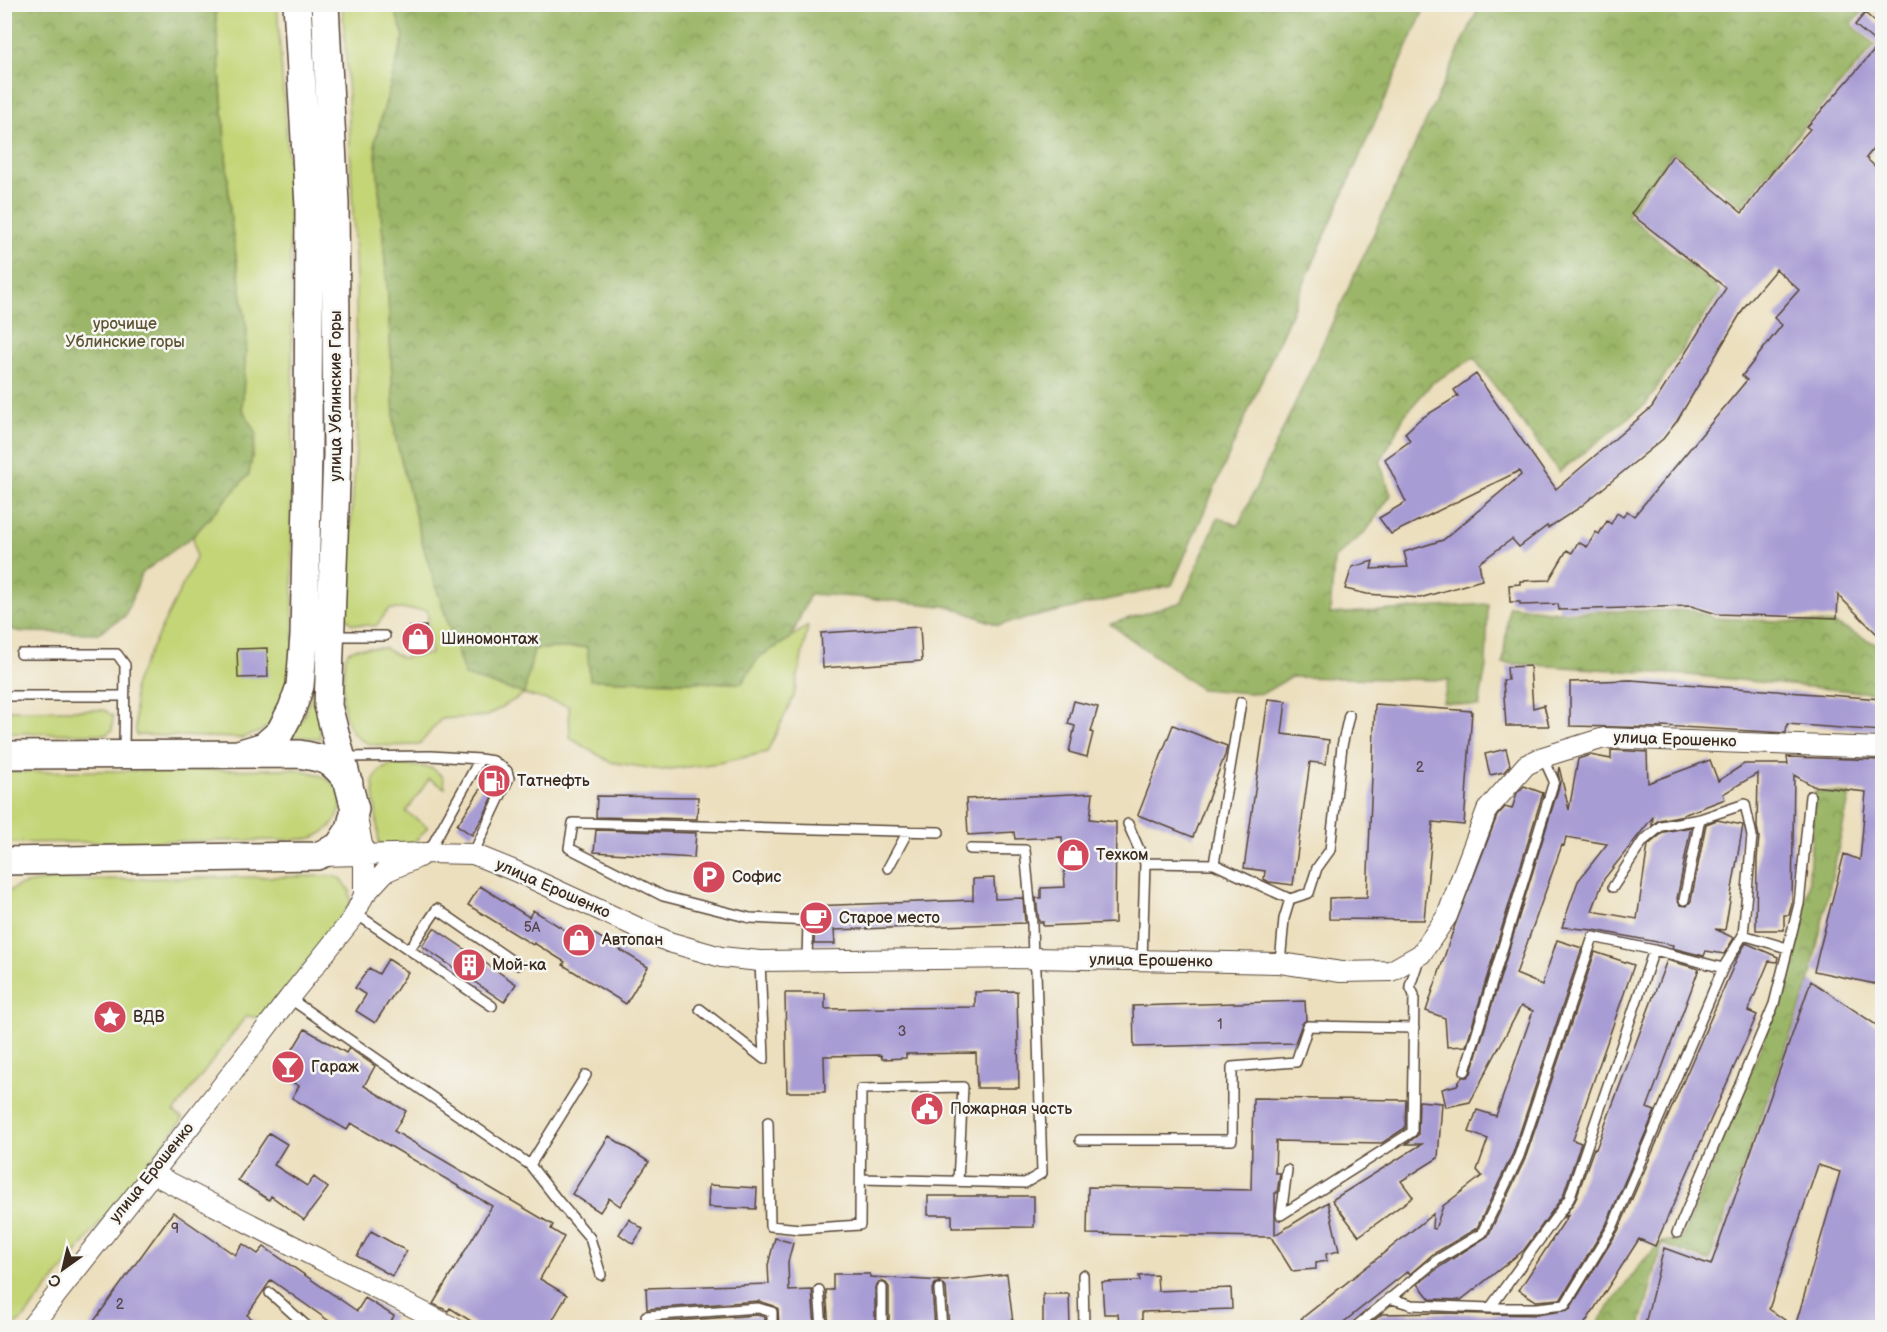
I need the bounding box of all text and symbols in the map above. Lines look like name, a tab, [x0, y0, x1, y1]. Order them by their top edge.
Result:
street label: улица Ублинские Горы	[327, 310, 346, 482]
park label: урочище Ублинские горы	[65, 315, 185, 352]
shop icon: Шиномонтаж	[400, 621, 436, 657]
place label: Шиномонтаж	[441, 630, 539, 649]
street label: улица Ерошенко	[1613, 728, 1737, 752]
house number: 2	[1416, 759, 1425, 776]
fuel station icon: Татнефть	[476, 763, 512, 799]
place label: Татнефть	[517, 772, 590, 791]
shop icon: Техком	[1055, 837, 1091, 873]
place label: Техком	[1096, 846, 1149, 865]
street label: улица Ерошенко	[493, 855, 613, 923]
parking icon: Софис	[691, 859, 727, 895]
place label: Софис	[732, 868, 782, 887]
cafe icon: Старое место	[798, 900, 834, 936]
place label: Старое место	[839, 909, 940, 928]
house number: 5А	[524, 919, 541, 936]
shop icon: Автопан	[561, 922, 597, 958]
place label: Автопан	[601, 931, 663, 950]
building icon: Мой-ка	[451, 947, 487, 983]
street label: улица Ерошенко	[1089, 950, 1213, 972]
place label: Мой-ка	[492, 956, 547, 975]
place icon: ВДВ	[92, 999, 128, 1035]
place label: ВДВ	[133, 1008, 165, 1027]
house number: 1	[1217, 1016, 1223, 1033]
house number: 3	[898, 1023, 906, 1040]
bar icon: Гараж	[270, 1049, 306, 1085]
place label: Гараж	[311, 1058, 360, 1077]
public building icon: Пожарная часть	[909, 1091, 945, 1127]
place label: Пожарная часть	[950, 1100, 1072, 1119]
street label: улица Ерошенко	[106, 1119, 198, 1227]
house number: 9	[171, 1220, 179, 1237]
north arrow	[33, 1239, 93, 1299]
text: С	[46, 1269, 65, 1291]
house number: 2	[116, 1296, 125, 1313]

